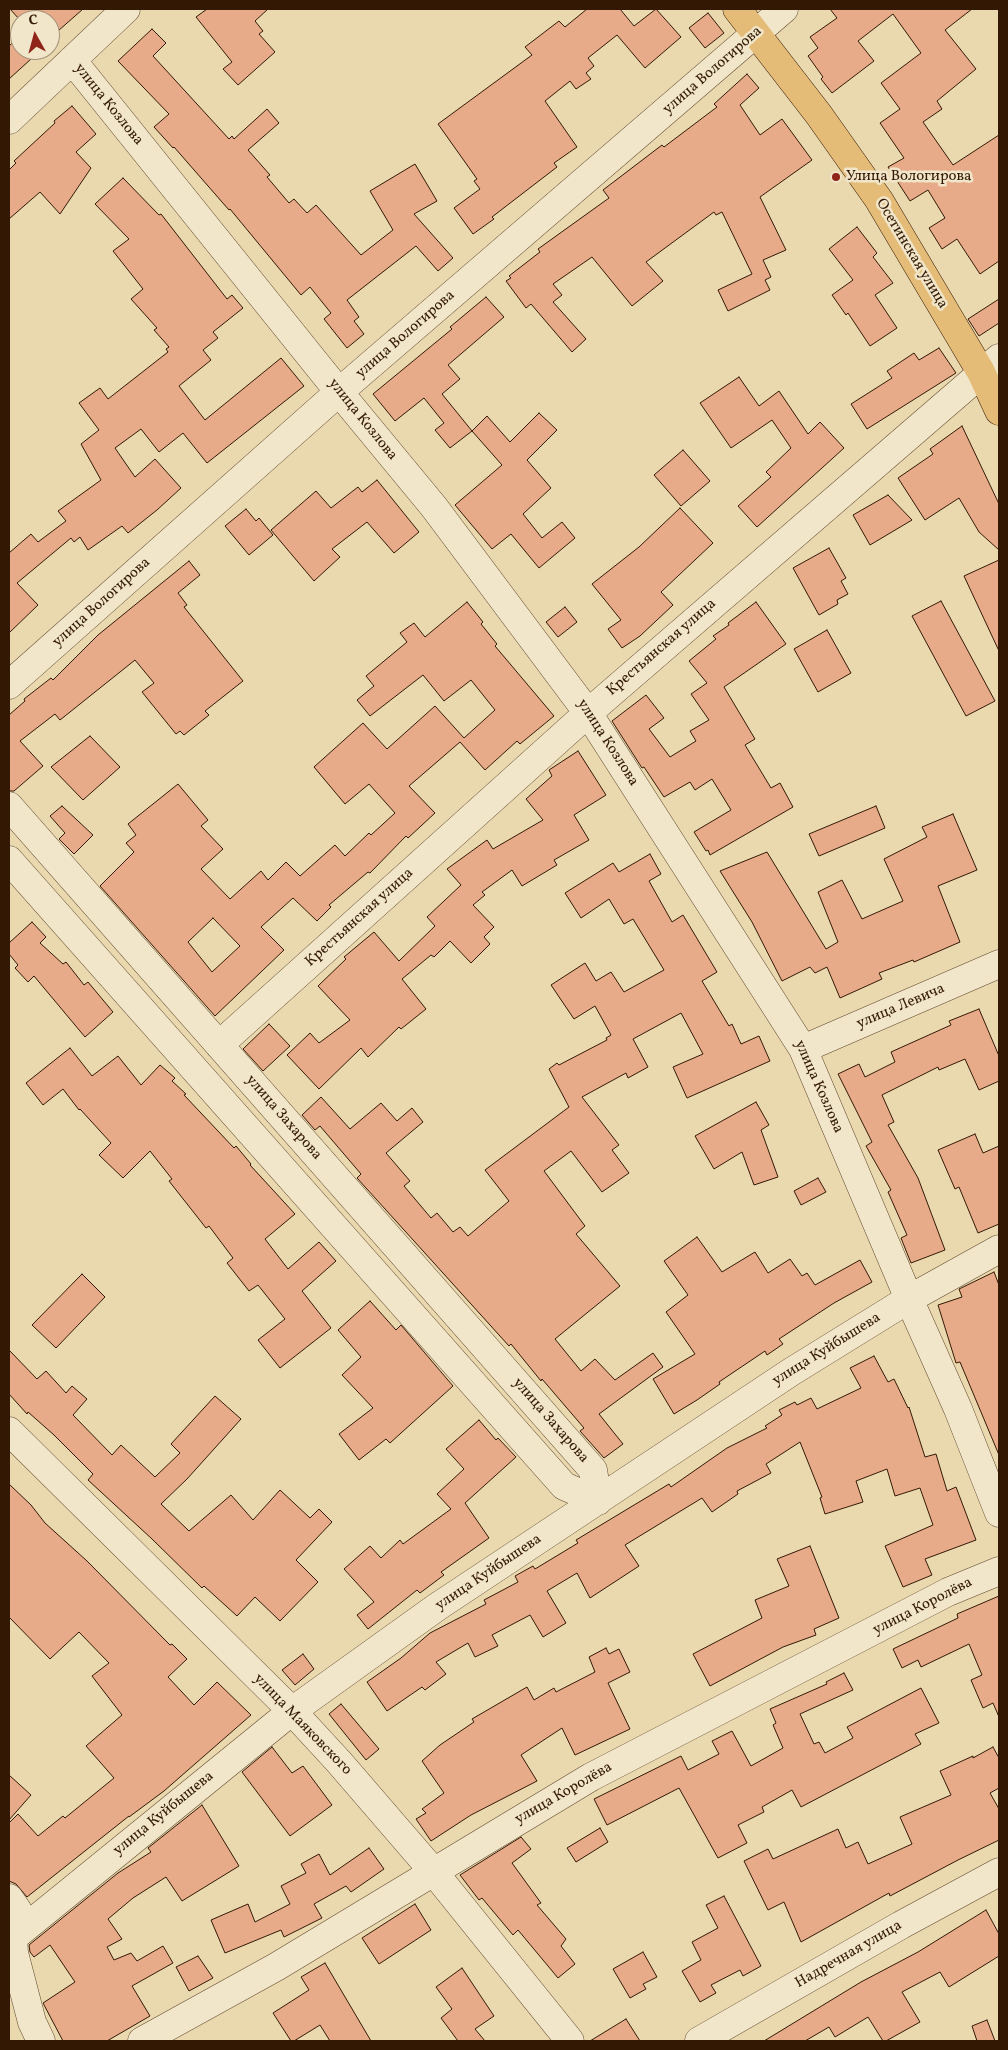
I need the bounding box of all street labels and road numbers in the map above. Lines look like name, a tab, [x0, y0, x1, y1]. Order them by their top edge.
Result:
street label: улица Вологирова	[660, 23, 766, 119]
street label: улица Козлова	[70, 60, 146, 150]
street label: Осетинская улица	[871, 196, 951, 312]
street label: улица Вологирова	[353, 287, 459, 383]
street label: улица Козлова	[324, 375, 400, 465]
street label: улица Вологирова	[49, 554, 155, 652]
street label: Крестьянская улица	[603, 595, 721, 701]
street label: улица Козлова	[572, 696, 642, 790]
street label: Крестьянская улица	[302, 865, 418, 971]
street label: улица Левича	[854, 980, 948, 1034]
street label: улица Козлова	[789, 1038, 847, 1136]
street label: улица Захарова	[241, 1072, 325, 1164]
street label: улица Куйбышева	[770, 1309, 884, 1391]
street label: улица Захарова	[508, 1375, 592, 1467]
street label: улица Куйбышева	[432, 1531, 546, 1615]
street label: улица Королёва	[870, 1574, 976, 1640]
street label: улица Маяковского	[249, 1670, 355, 1780]
street label: улица Королёва	[512, 1759, 616, 1829]
street label: улица Куйбышева	[110, 1768, 218, 1860]
street label: Надречная улица	[792, 1917, 906, 1993]

